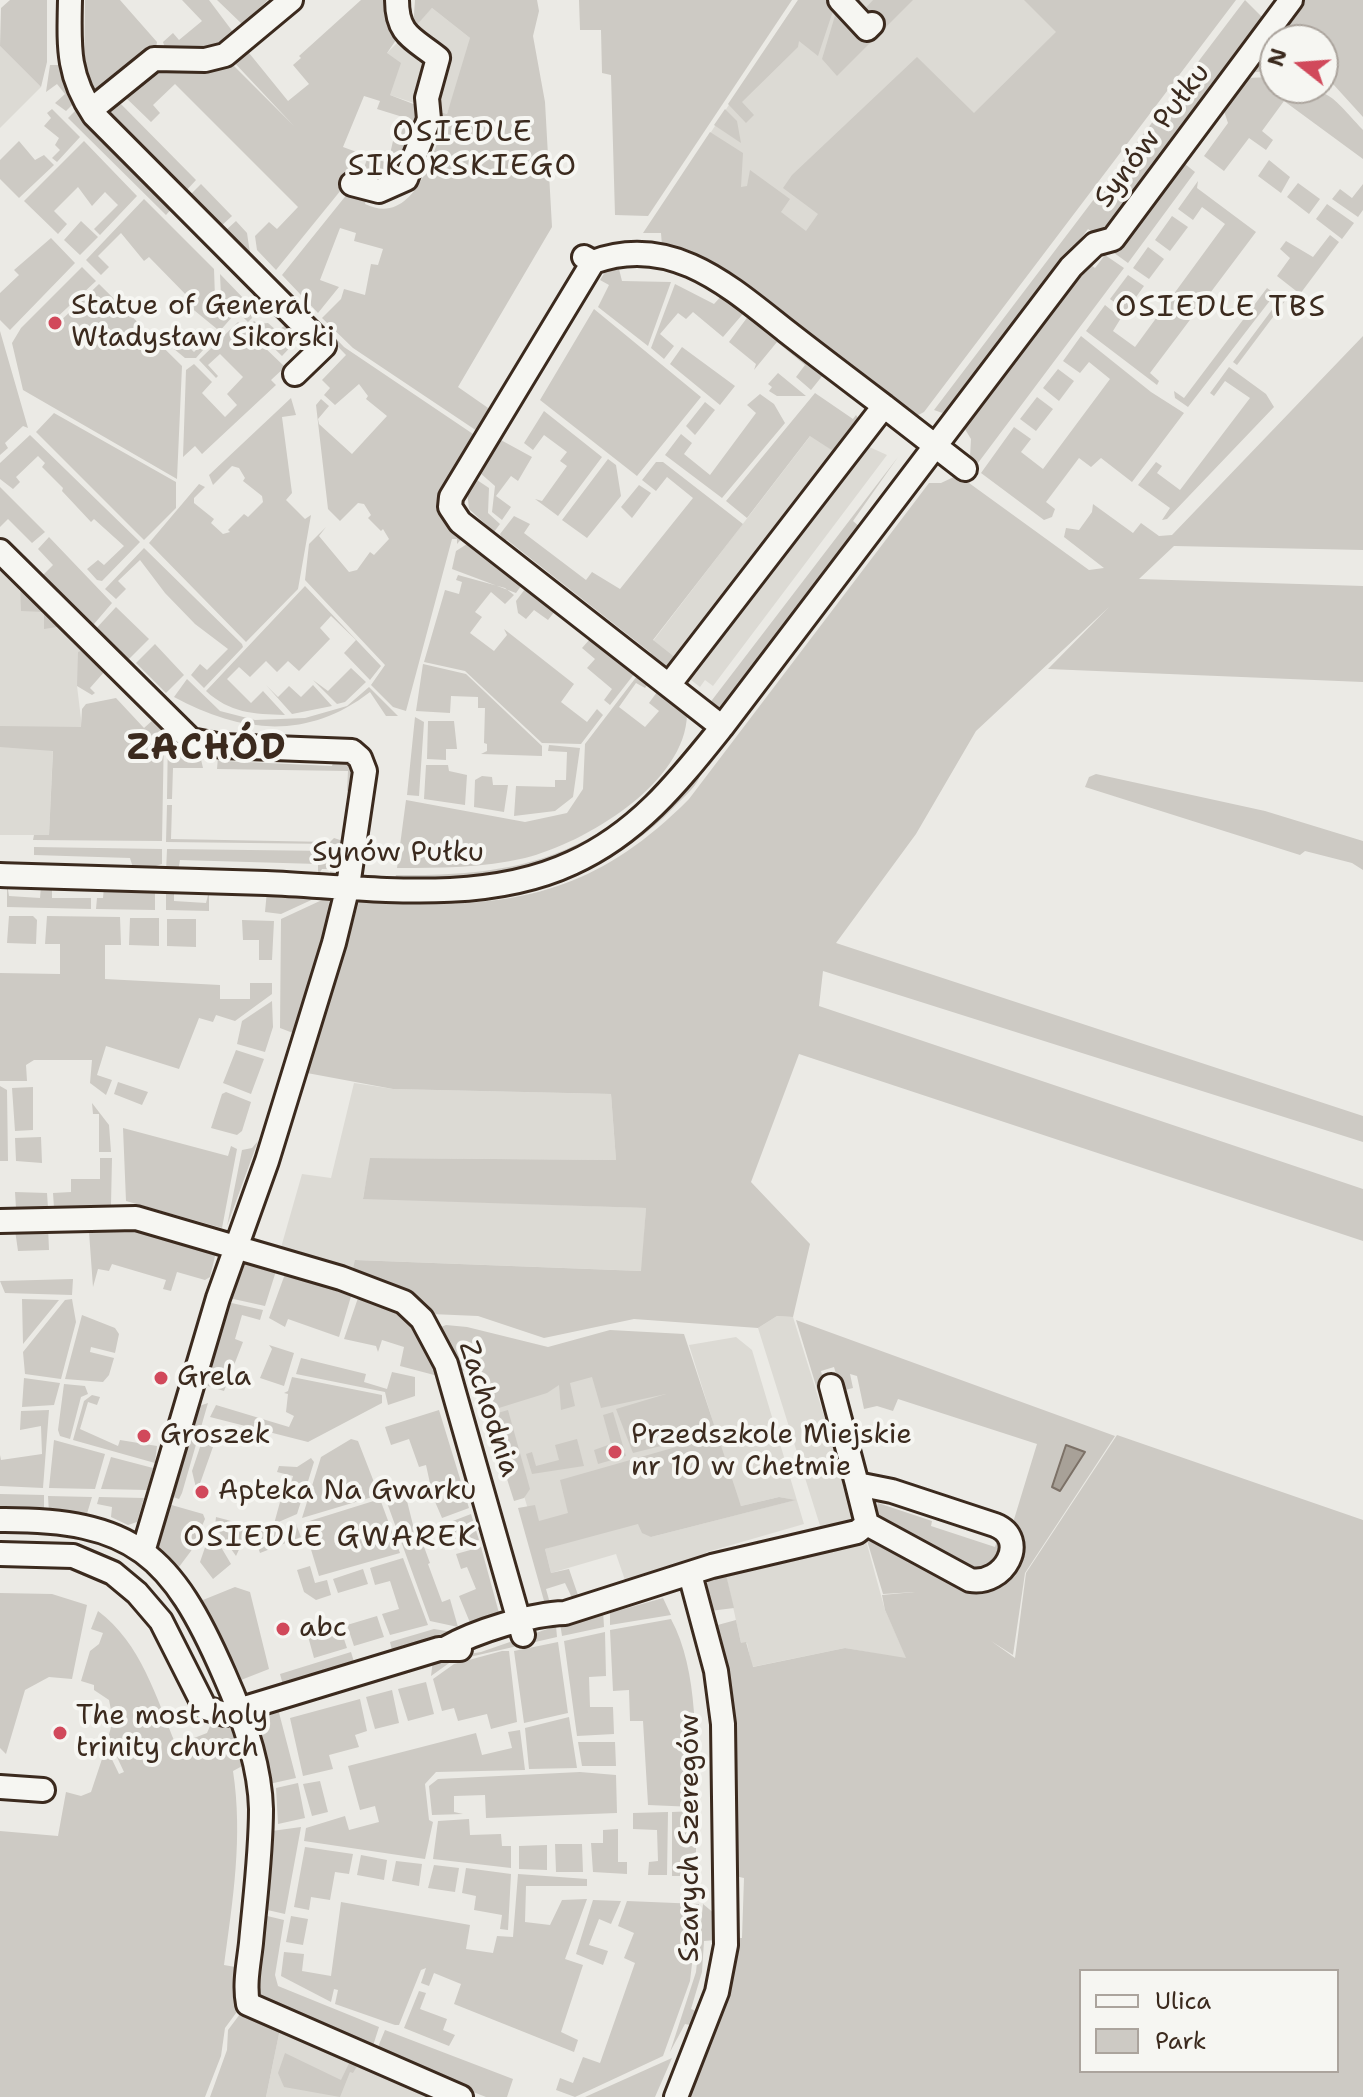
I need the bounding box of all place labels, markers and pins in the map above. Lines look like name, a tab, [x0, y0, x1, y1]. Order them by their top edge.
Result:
place label: Statue of General Władysław Sikorski	[71, 290, 335, 356]
marker: Statue of General Władysław Sikorski	[46, 314, 64, 332]
place label: Grela	[177, 1361, 251, 1395]
marker: Grela	[152, 1369, 170, 1387]
place label: Groszek	[160, 1419, 271, 1453]
place label: Przedszkole Miejskie nr 10 w Chełmie	[631, 1419, 912, 1485]
marker: Groszek	[135, 1427, 153, 1445]
marker: Przedszkole Miejskie nr 10 w Chełmie	[606, 1443, 624, 1461]
place label: Apteka Na Gwarku	[218, 1475, 477, 1509]
marker: Apteka Na Gwarku	[193, 1483, 211, 1501]
place label: abc	[299, 1612, 347, 1646]
marker: abc	[274, 1620, 292, 1638]
place label: The most holy trinity church	[76, 1700, 268, 1766]
marker: The most holy trinity church	[51, 1724, 69, 1742]

